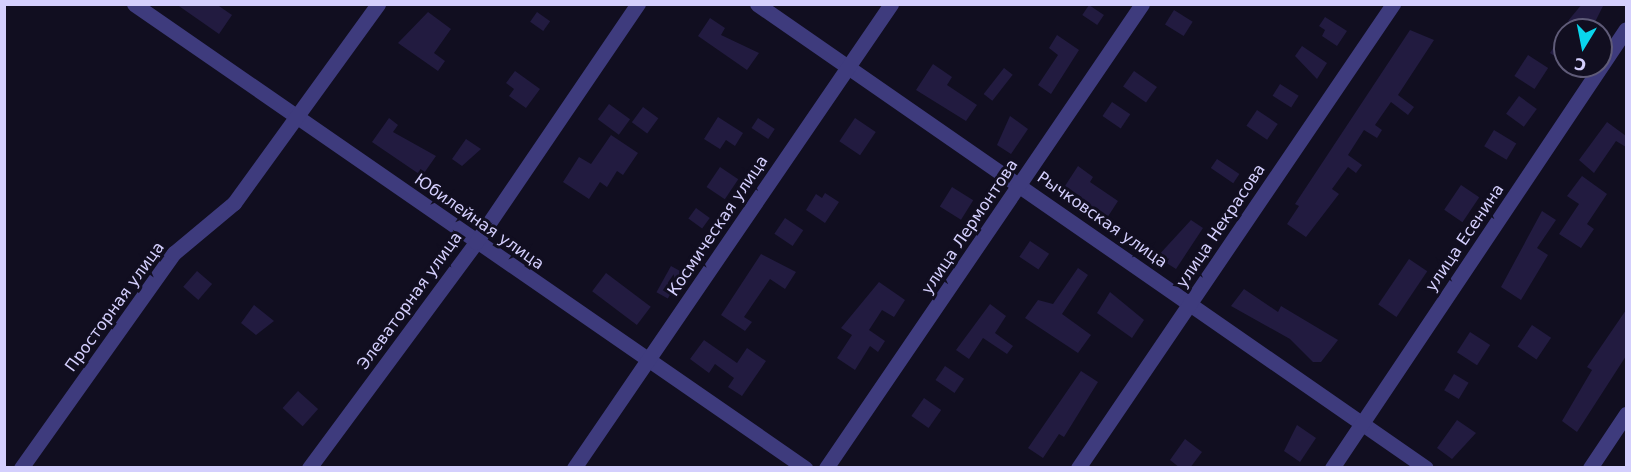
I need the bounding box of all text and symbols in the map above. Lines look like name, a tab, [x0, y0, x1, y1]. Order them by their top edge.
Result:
north arrow	[1553, 18, 1613, 78]
text: С	[1573, 54, 1588, 75]
street label: Космическая улица	[664, 152, 772, 300]
street label: улица Лермонтова	[918, 156, 1022, 298]
street label: улица Некрасова	[1172, 160, 1270, 292]
street label: Рычковская улица	[1033, 168, 1171, 272]
street label: Юбилейная улица	[411, 170, 547, 274]
street label: улица Есенина	[1422, 181, 1508, 295]
street label: Элеваторная улица	[354, 228, 466, 374]
street label: Просторная улица	[61, 238, 169, 376]

